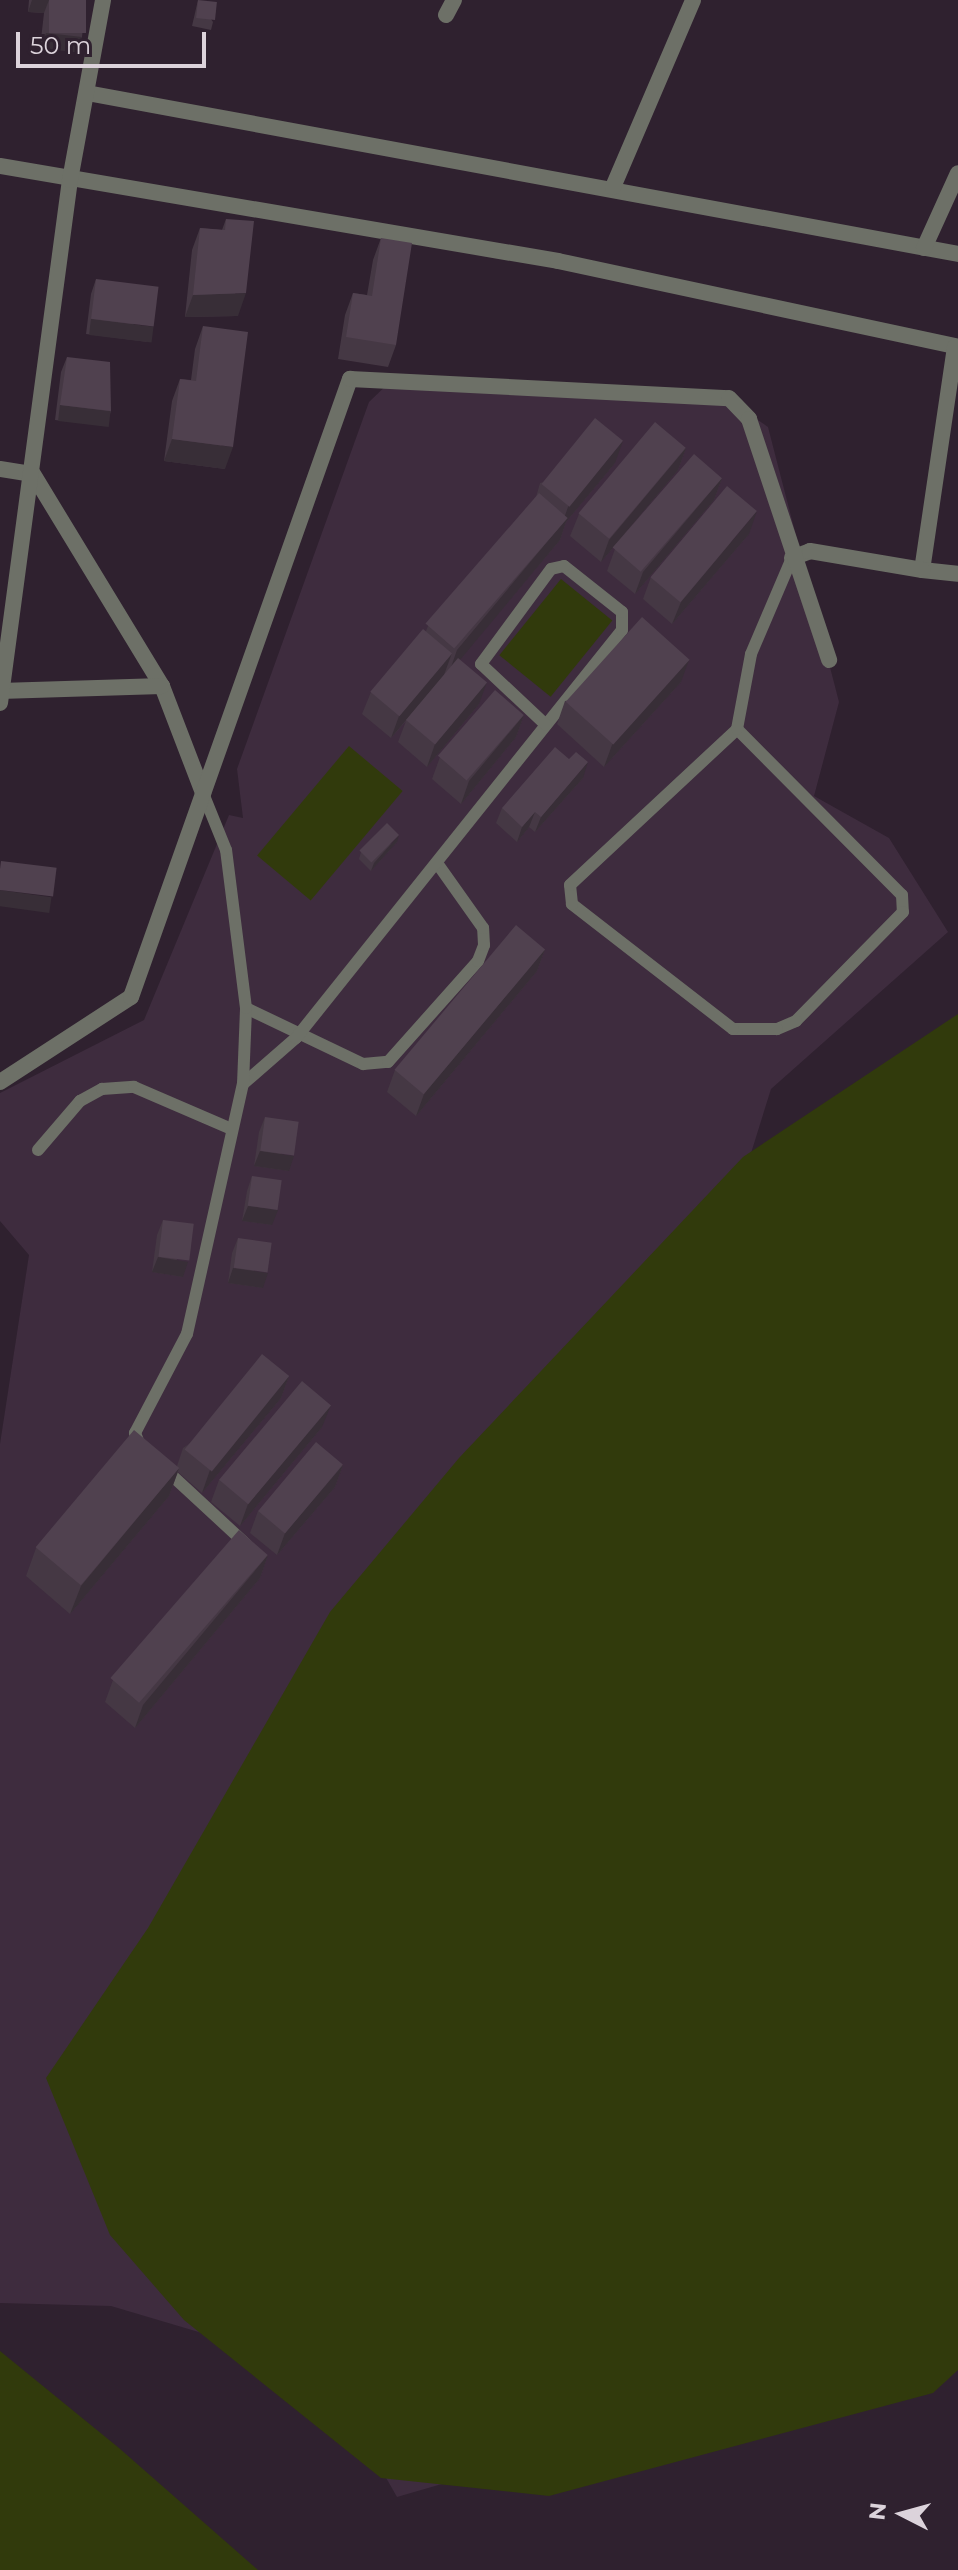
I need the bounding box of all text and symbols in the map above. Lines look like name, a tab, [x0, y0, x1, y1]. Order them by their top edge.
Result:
scale bar	[20, 16, 210, 66]
text: 50 m	[30, 31, 91, 60]
north arrow	[862, 2474, 942, 2554]
text: N	[863, 2501, 892, 2522]

